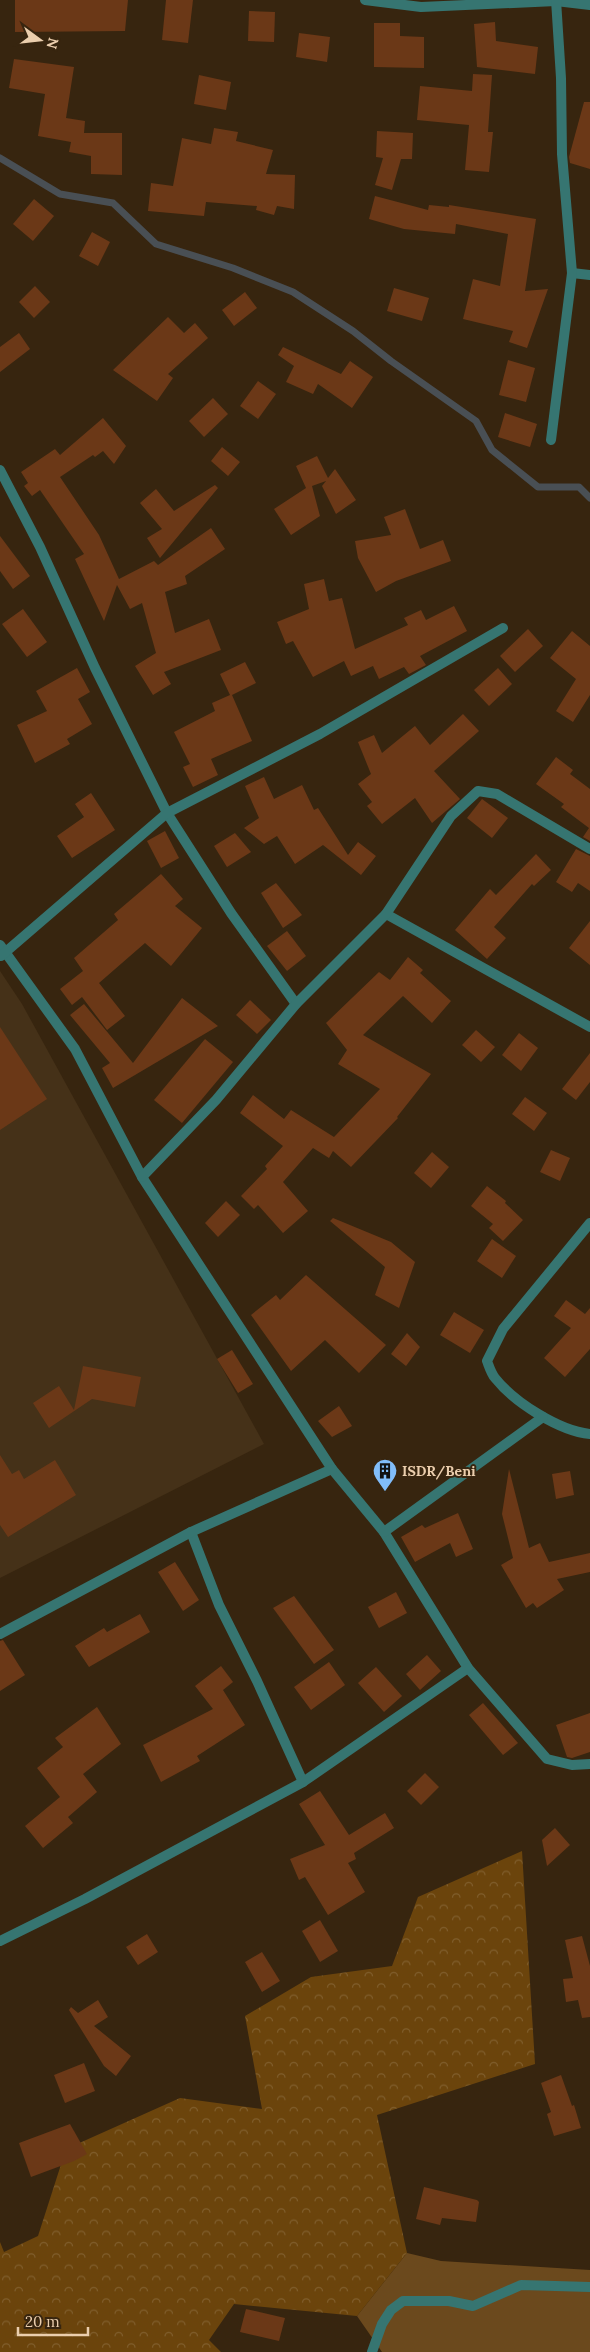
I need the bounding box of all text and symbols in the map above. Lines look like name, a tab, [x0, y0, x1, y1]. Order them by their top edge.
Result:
north arrow	[15, 15, 65, 65]
text: N	[42, 36, 63, 51]
building icon: ISDR/Beni	[372, 1458, 398, 1492]
place label: ISDR/Beni	[402, 1462, 476, 1480]
scale bar	[18, 2304, 88, 2336]
text: 20 m	[25, 2312, 60, 2331]

